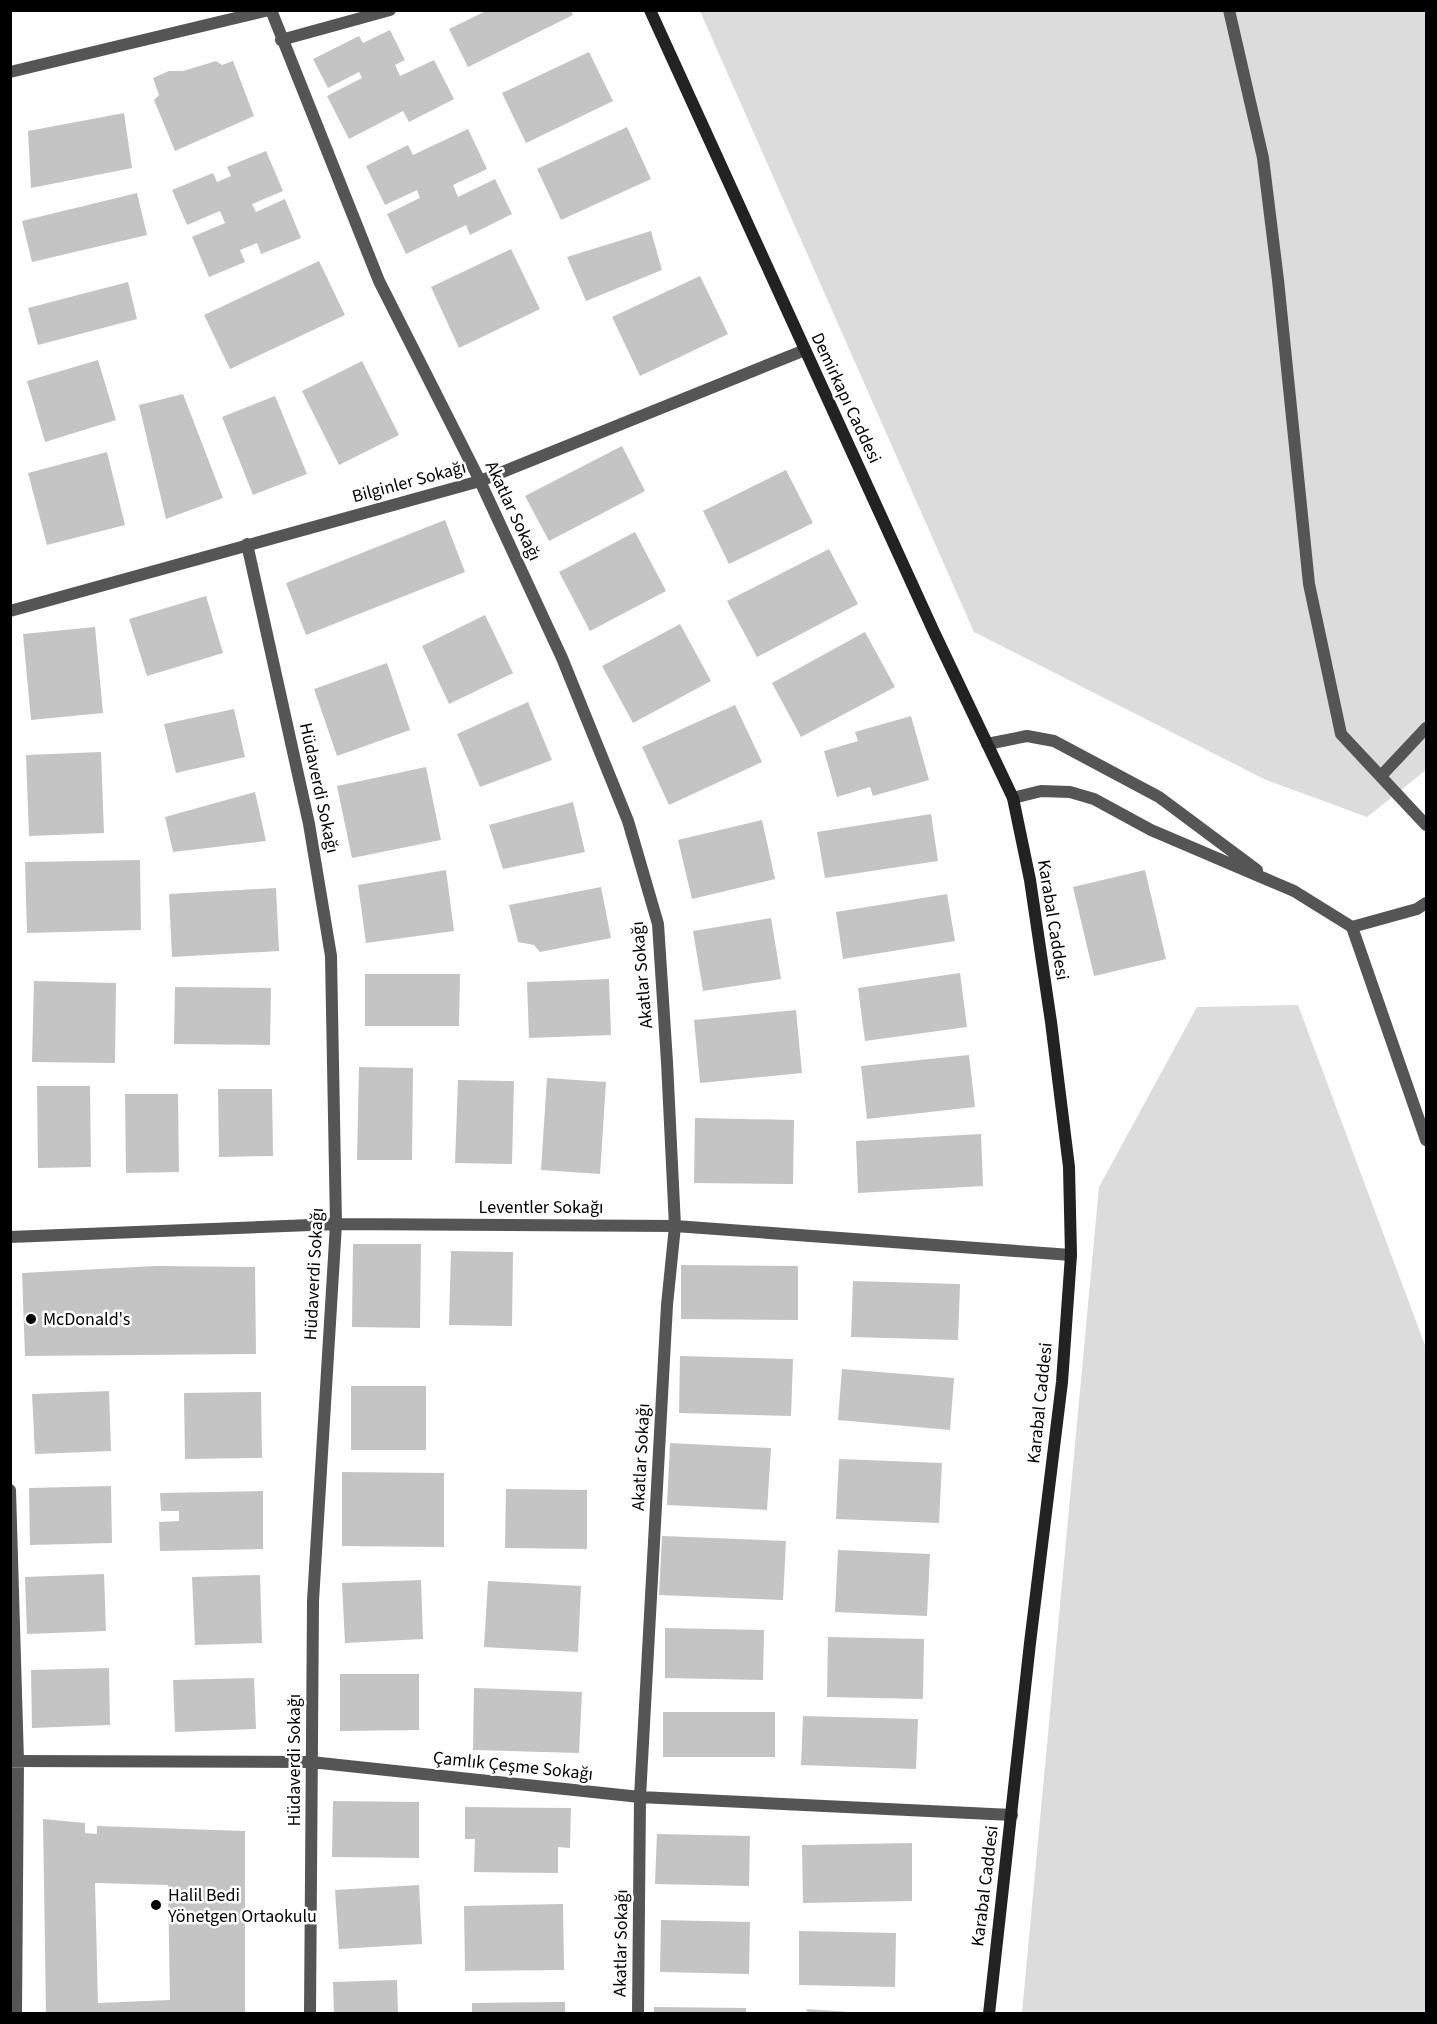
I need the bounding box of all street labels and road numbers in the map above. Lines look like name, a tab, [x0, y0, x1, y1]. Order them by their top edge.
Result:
street label: Demirkapı Caddesi	[805, 329, 887, 467]
street label: Bilginler Sokağı	[349, 455, 469, 509]
street label: Akatlar Sokağı	[479, 457, 547, 565]
street label: Hüdaverdi Sokağı	[293, 721, 345, 855]
street label: Karabal Caddesi	[1031, 858, 1075, 982]
street label: Akatlar Sokağı	[625, 920, 659, 1030]
street label: Leventler Sokağı	[479, 1195, 603, 1220]
street label: Hüdaverdi Sokağı	[298, 1207, 330, 1341]
street label: Karabal Caddesi	[1021, 1341, 1059, 1465]
street label: Akatlar Sokağı	[626, 1403, 656, 1511]
street label: Hüdaverdi Sokağı	[282, 1694, 307, 1826]
street label: Çamlık Çeşme Sokağı	[432, 1745, 594, 1787]
street label: Karabal Caddesi	[965, 1824, 1005, 1948]
street label: Akatlar Sokağı	[608, 1889, 634, 1997]

